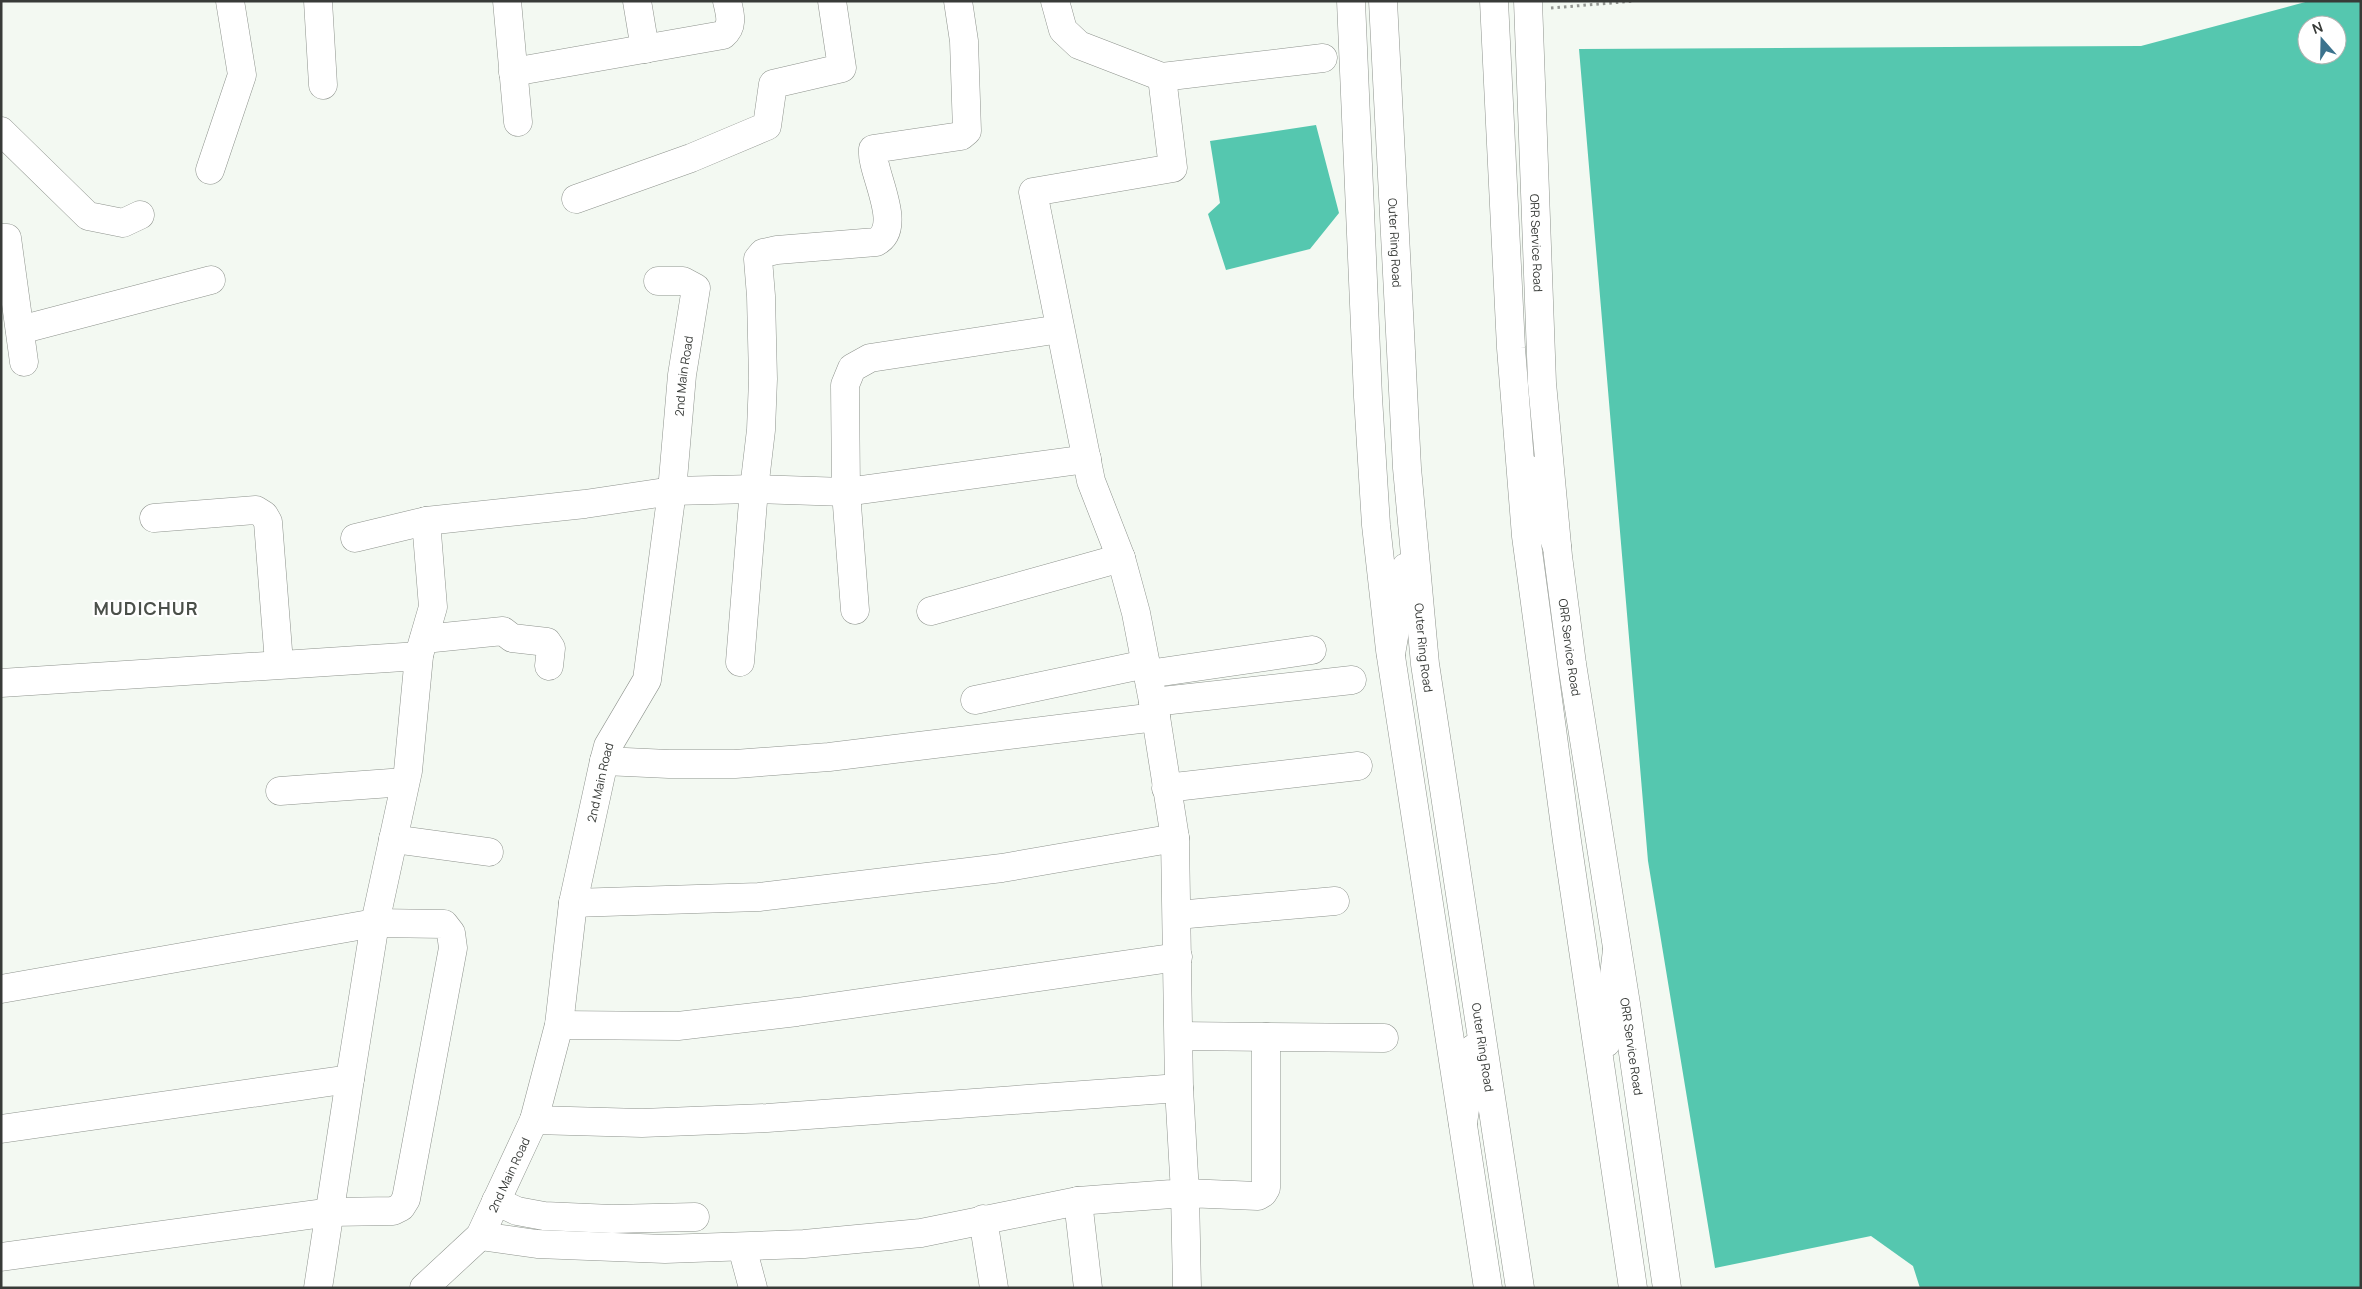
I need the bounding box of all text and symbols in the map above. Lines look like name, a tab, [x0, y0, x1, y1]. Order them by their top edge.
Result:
north arrow	[2297, 15, 2347, 65]
text: N	[2309, 17, 2325, 38]
street label: ORR Service Road	[1527, 193, 1547, 292]
street label: Outer Ring Road	[1385, 197, 1406, 288]
street label: 2nd Main Road	[670, 335, 697, 417]
district label: MUDICHUR	[93, 596, 199, 620]
street label: ORR Service Road	[1555, 597, 1585, 697]
street label: Outer Ring Road	[1411, 602, 1438, 693]
street label: 2nd Main Road	[582, 741, 617, 824]
street label: ORR Service Road	[1617, 996, 1648, 1096]
street label: Outer Ring Road	[1468, 1002, 1498, 1093]
street label: 2nd Main Road	[484, 1134, 533, 1215]

